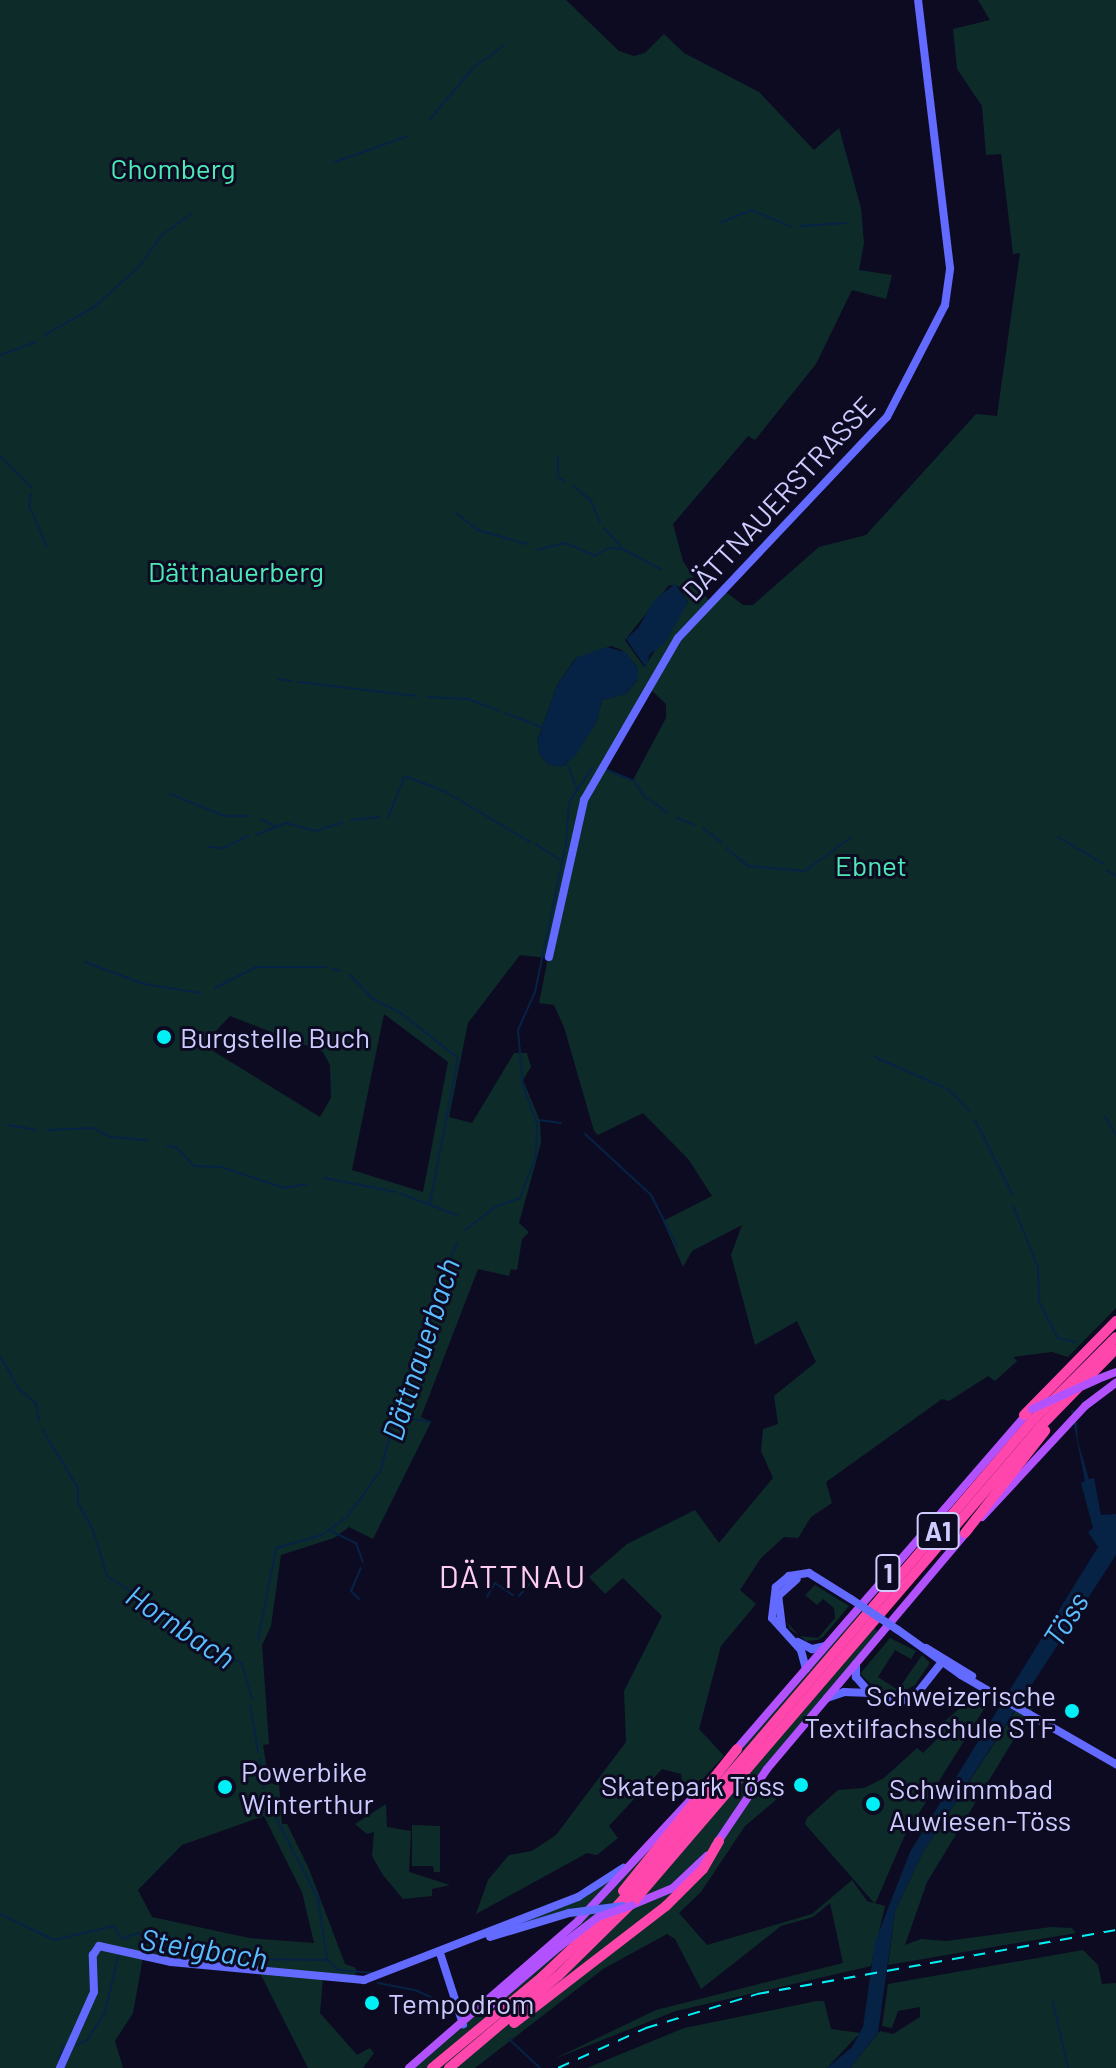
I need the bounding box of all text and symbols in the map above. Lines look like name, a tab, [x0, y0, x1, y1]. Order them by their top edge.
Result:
park label: Chomberg	[110, 151, 236, 185]
street label: DÄTTNAUERSTRASSE	[675, 389, 881, 607]
park label: Dättnauerberg	[148, 554, 324, 588]
park label: Ebnet	[835, 848, 907, 882]
place label: Burgstelle Buch	[180, 1020, 370, 1054]
marker: Burgstelle Buch	[155, 1028, 173, 1046]
water label: Dättnauerbach	[374, 1253, 466, 1445]
road number: A1	[916, 1509, 960, 1553]
road number: 1	[874, 1551, 902, 1595]
district label: DÄTTNAU	[439, 1556, 587, 1594]
water label: Hornbach	[120, 1576, 242, 1676]
water label: Töss	[1034, 1585, 1096, 1653]
place label: Schweizerische Textilfachschule STF	[804, 1678, 1056, 1744]
marker: Schweizerische Textilfachschule STF	[1063, 1702, 1081, 1720]
place label: Powerbike Winterthur	[241, 1754, 374, 1820]
place label: Skatepark Töss	[601, 1768, 785, 1802]
place label: Schwimmbad Auwiesen-Töss	[889, 1771, 1071, 1837]
marker: Skatepark Töss	[792, 1776, 810, 1794]
marker: Powerbike Winterthur	[216, 1778, 234, 1796]
marker: Schwimmbad Auwiesen-Töss	[864, 1795, 882, 1813]
water label: Steigbach	[138, 1920, 270, 1976]
place label: Tempodrom	[388, 1986, 534, 2020]
marker: Tempodrom	[363, 1994, 381, 2012]

